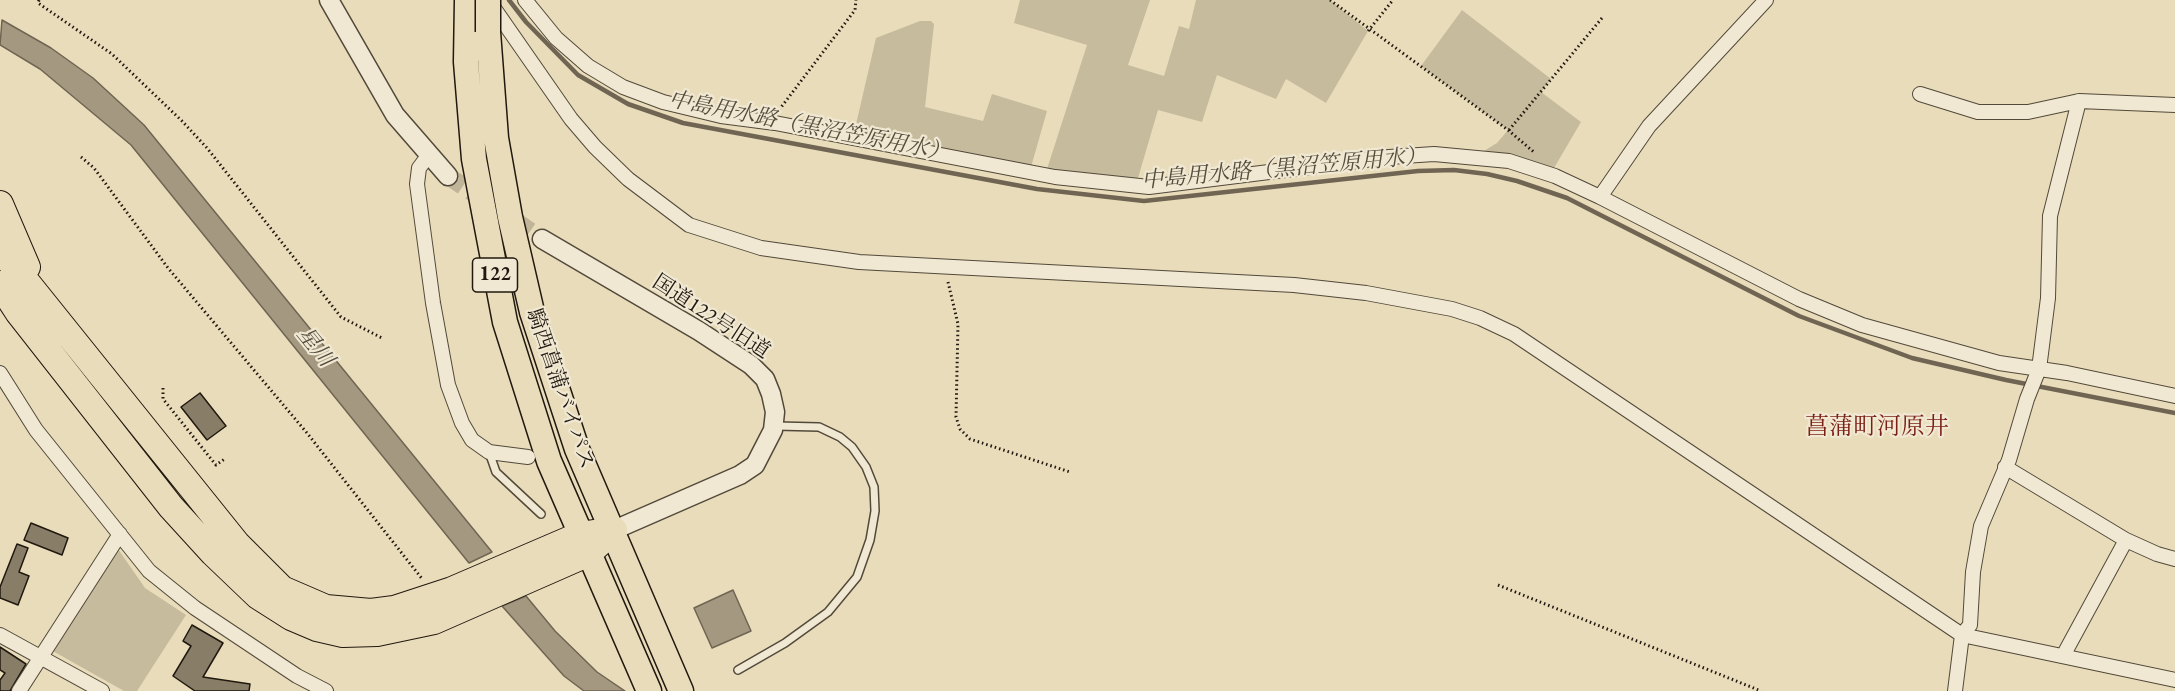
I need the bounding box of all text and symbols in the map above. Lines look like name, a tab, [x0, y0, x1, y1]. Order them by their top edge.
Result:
water label: 中島用水路（黒沼笠原用水）	[666, 87, 952, 167]
water label: 中島用水路（黒沼笠原用水）	[1140, 143, 1428, 195]
road number: 122	[472, 258, 518, 292]
street label: 国道122号旧道	[647, 270, 775, 364]
street label: 騎西菖蒲バイパス	[521, 305, 599, 473]
water label: 星川	[291, 322, 339, 372]
district label: 菖蒲町河原井	[1805, 413, 1949, 441]

